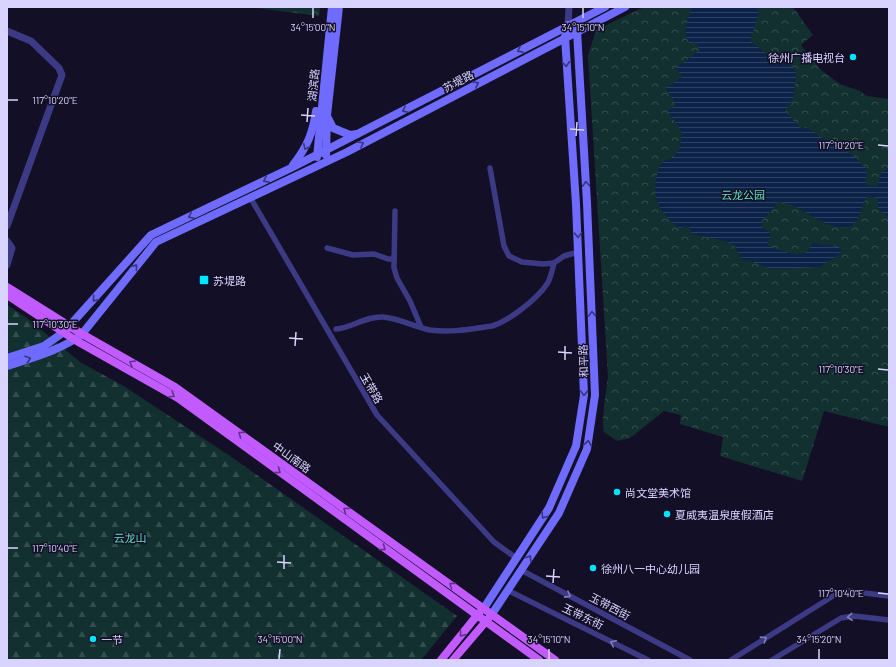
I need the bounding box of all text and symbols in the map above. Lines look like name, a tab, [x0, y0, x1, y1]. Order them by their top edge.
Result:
text: 34°15'00"N	[290, 21, 336, 33]
text: 34°15'10"N	[562, 21, 604, 33]
one-way arrow	[517, 45, 525, 53]
place label: 徐州广播电视台	[768, 51, 845, 64]
marker: 徐州广播电视台	[848, 52, 858, 62]
one-way arrow	[562, 61, 571, 67]
street label: 湖滨路	[305, 68, 321, 102]
street label: 苏堤路	[440, 68, 476, 94]
one-way arrow	[472, 81, 479, 88]
text: 117°10'20"E	[32, 94, 78, 106]
one-way arrow	[402, 105, 409, 112]
text: 117°10'20"E	[818, 139, 864, 151]
one-way arrow	[357, 142, 364, 149]
one-way arrow	[303, 143, 310, 150]
one-way arrow	[263, 175, 271, 183]
one-way arrow	[582, 181, 590, 187]
park label: 云龙公园	[721, 188, 765, 201]
one-way arrow	[188, 211, 196, 219]
one-way arrow	[573, 232, 582, 238]
one-way arrow	[131, 264, 138, 271]
marker: 苏堤路	[198, 274, 210, 286]
place label: 苏堤路	[213, 274, 246, 287]
one-way arrow	[92, 294, 99, 302]
one-way arrow	[588, 311, 596, 317]
text: 117°10'30"E	[32, 318, 78, 330]
street label: 和平路	[576, 344, 590, 378]
one-way arrow	[24, 355, 31, 364]
one-way arrow	[129, 360, 136, 367]
text: 117°10'30"E	[818, 363, 864, 375]
street label: 玉带路	[358, 370, 386, 406]
one-way arrow	[168, 390, 175, 397]
one-way arrow	[579, 390, 588, 396]
one-way arrow	[238, 432, 245, 439]
street label: 中山南路	[270, 439, 314, 475]
one-way arrow	[583, 440, 591, 446]
one-way arrow	[273, 466, 280, 473]
place label: 尚文堂美术馆	[625, 486, 691, 499]
marker: 尚文堂美术馆	[612, 487, 622, 497]
one-way arrow	[344, 507, 351, 514]
place label: 夏威夷温泉度假酒店	[675, 508, 774, 521]
marker: 夏威夷温泉度假酒店	[662, 509, 672, 519]
one-way arrow	[542, 511, 549, 518]
park label: 云龙山	[114, 531, 147, 544]
text: 117°10'40"E	[32, 542, 78, 554]
one-way arrow	[378, 543, 385, 550]
one-way arrow	[525, 555, 532, 562]
place label: 徐州八一中心幼儿园	[601, 562, 700, 575]
marker: 徐州八一中心幼儿园	[588, 563, 598, 573]
one-way arrow	[449, 582, 456, 590]
text: 117°10'40"E	[818, 587, 864, 599]
street label: 玉带西街	[588, 590, 632, 622]
one-way arrow	[564, 591, 571, 598]
street label: 玉带东街	[560, 601, 606, 631]
one-way arrow	[847, 613, 853, 622]
one-way arrow	[460, 629, 467, 636]
place label: 一节	[101, 633, 123, 646]
text: 34°15'00"N	[257, 633, 303, 645]
text: 34°15'10"N	[528, 633, 570, 645]
text: 34°15'20"N	[797, 633, 841, 645]
marker: 一节	[88, 634, 98, 644]
one-way arrow	[760, 636, 767, 644]
one-way arrow	[610, 640, 617, 647]

